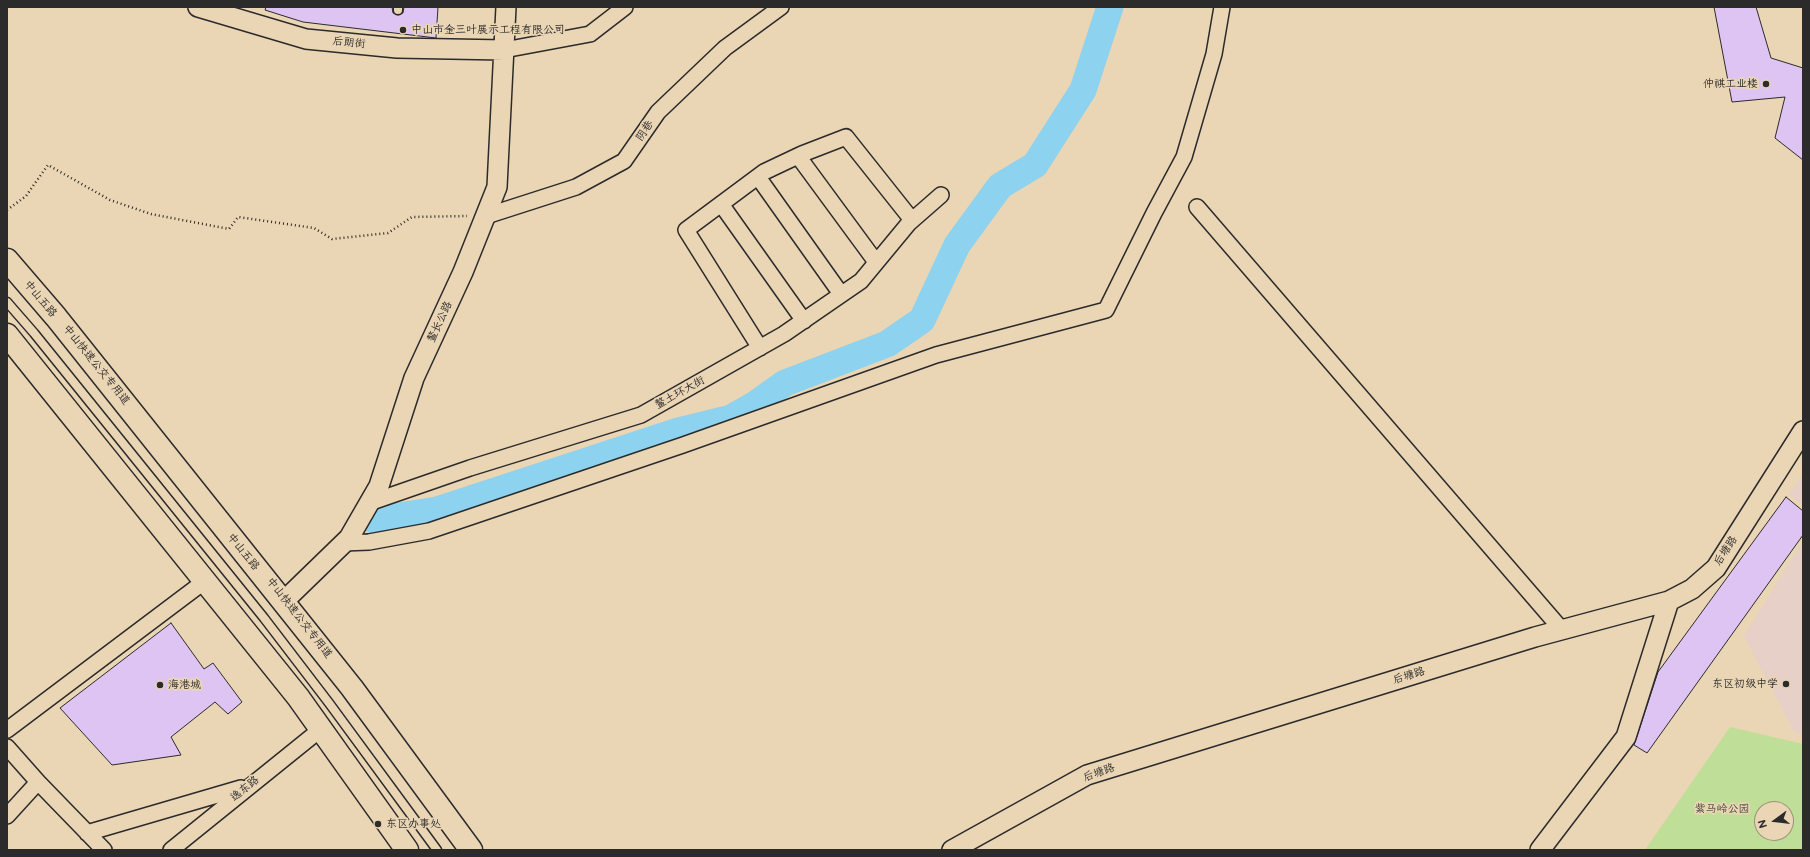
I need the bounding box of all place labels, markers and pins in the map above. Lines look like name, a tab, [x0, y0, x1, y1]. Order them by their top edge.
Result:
place label: 中山市金三叶展示工程有限公司	[411, 23, 565, 37]
marker: 中山市金三叶展示工程有限公司	[398, 25, 408, 35]
place label: 仲祺工业楼	[1703, 77, 1758, 91]
marker: 仲祺工业楼	[1761, 79, 1771, 89]
place label: 东区初级中学	[1712, 677, 1778, 691]
place label: 海港城	[168, 678, 201, 692]
marker: 东区初级中学	[1781, 679, 1791, 689]
marker: 海港城	[155, 680, 165, 690]
place label: 东区办事处	[386, 817, 441, 831]
marker: 东区办事处	[373, 819, 383, 829]

